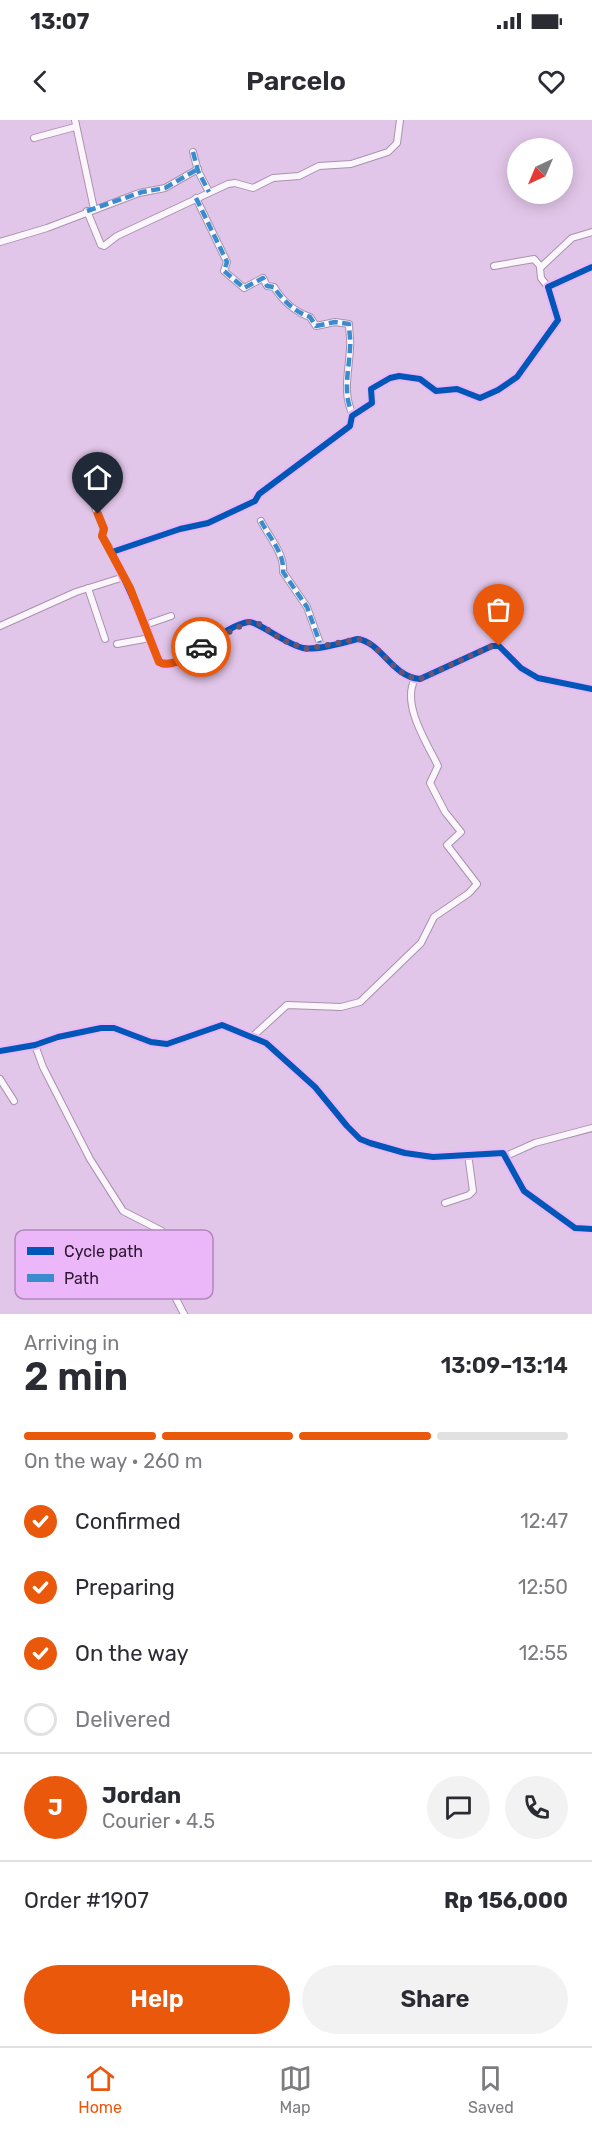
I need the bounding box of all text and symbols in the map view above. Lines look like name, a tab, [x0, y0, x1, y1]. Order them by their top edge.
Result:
text: 13:07	[30, 8, 89, 35]
icon: back	[24, 65, 57, 98]
text: Parcelo	[246, 65, 346, 97]
icon: heart	[535, 65, 568, 98]
north arrow	[507, 138, 573, 204]
map controls	[507, 138, 573, 204]
pin	[72, 452, 123, 514]
icon: home	[81, 461, 114, 494]
pin	[473, 584, 524, 646]
icon: bag	[482, 593, 515, 626]
courier	[171, 617, 231, 677]
icon: car	[185, 631, 218, 664]
legend	[15, 1230, 213, 1299]
text: Cycle path	[64, 1242, 143, 1261]
text: Path	[64, 1269, 99, 1288]
text: Arriving in	[24, 1331, 119, 1355]
text: 13:09–13:14	[441, 1352, 568, 1379]
text: 2 min	[24, 1354, 128, 1400]
text: On the way · 260 m	[24, 1449, 202, 1473]
icon: check	[24, 1505, 57, 1538]
text: Confirmed	[75, 1508, 181, 1535]
text: 12:47	[520, 1509, 568, 1533]
icon: check	[24, 1571, 57, 1604]
text: Preparing	[75, 1574, 175, 1601]
text: 12:50	[518, 1575, 568, 1599]
icon: check	[24, 1637, 57, 1670]
text: On the way	[75, 1640, 189, 1667]
text: 12:55	[519, 1641, 568, 1665]
text: Delivered	[75, 1706, 171, 1733]
button: chat	[427, 1776, 490, 1839]
button: phone	[505, 1776, 568, 1839]
text: Jordan	[102, 1782, 181, 1809]
text: J	[48, 1794, 63, 1821]
text: Courier · 4.5	[102, 1809, 215, 1833]
text: Order #1907	[24, 1887, 149, 1914]
text: Rp 156,000	[444, 1887, 568, 1914]
button: Help	[24, 1965, 290, 2034]
button: Share	[302, 1965, 568, 2034]
tab: Home	[78, 2062, 122, 2117]
tab: Map	[279, 2062, 312, 2117]
tab: Saved	[468, 2062, 514, 2117]

